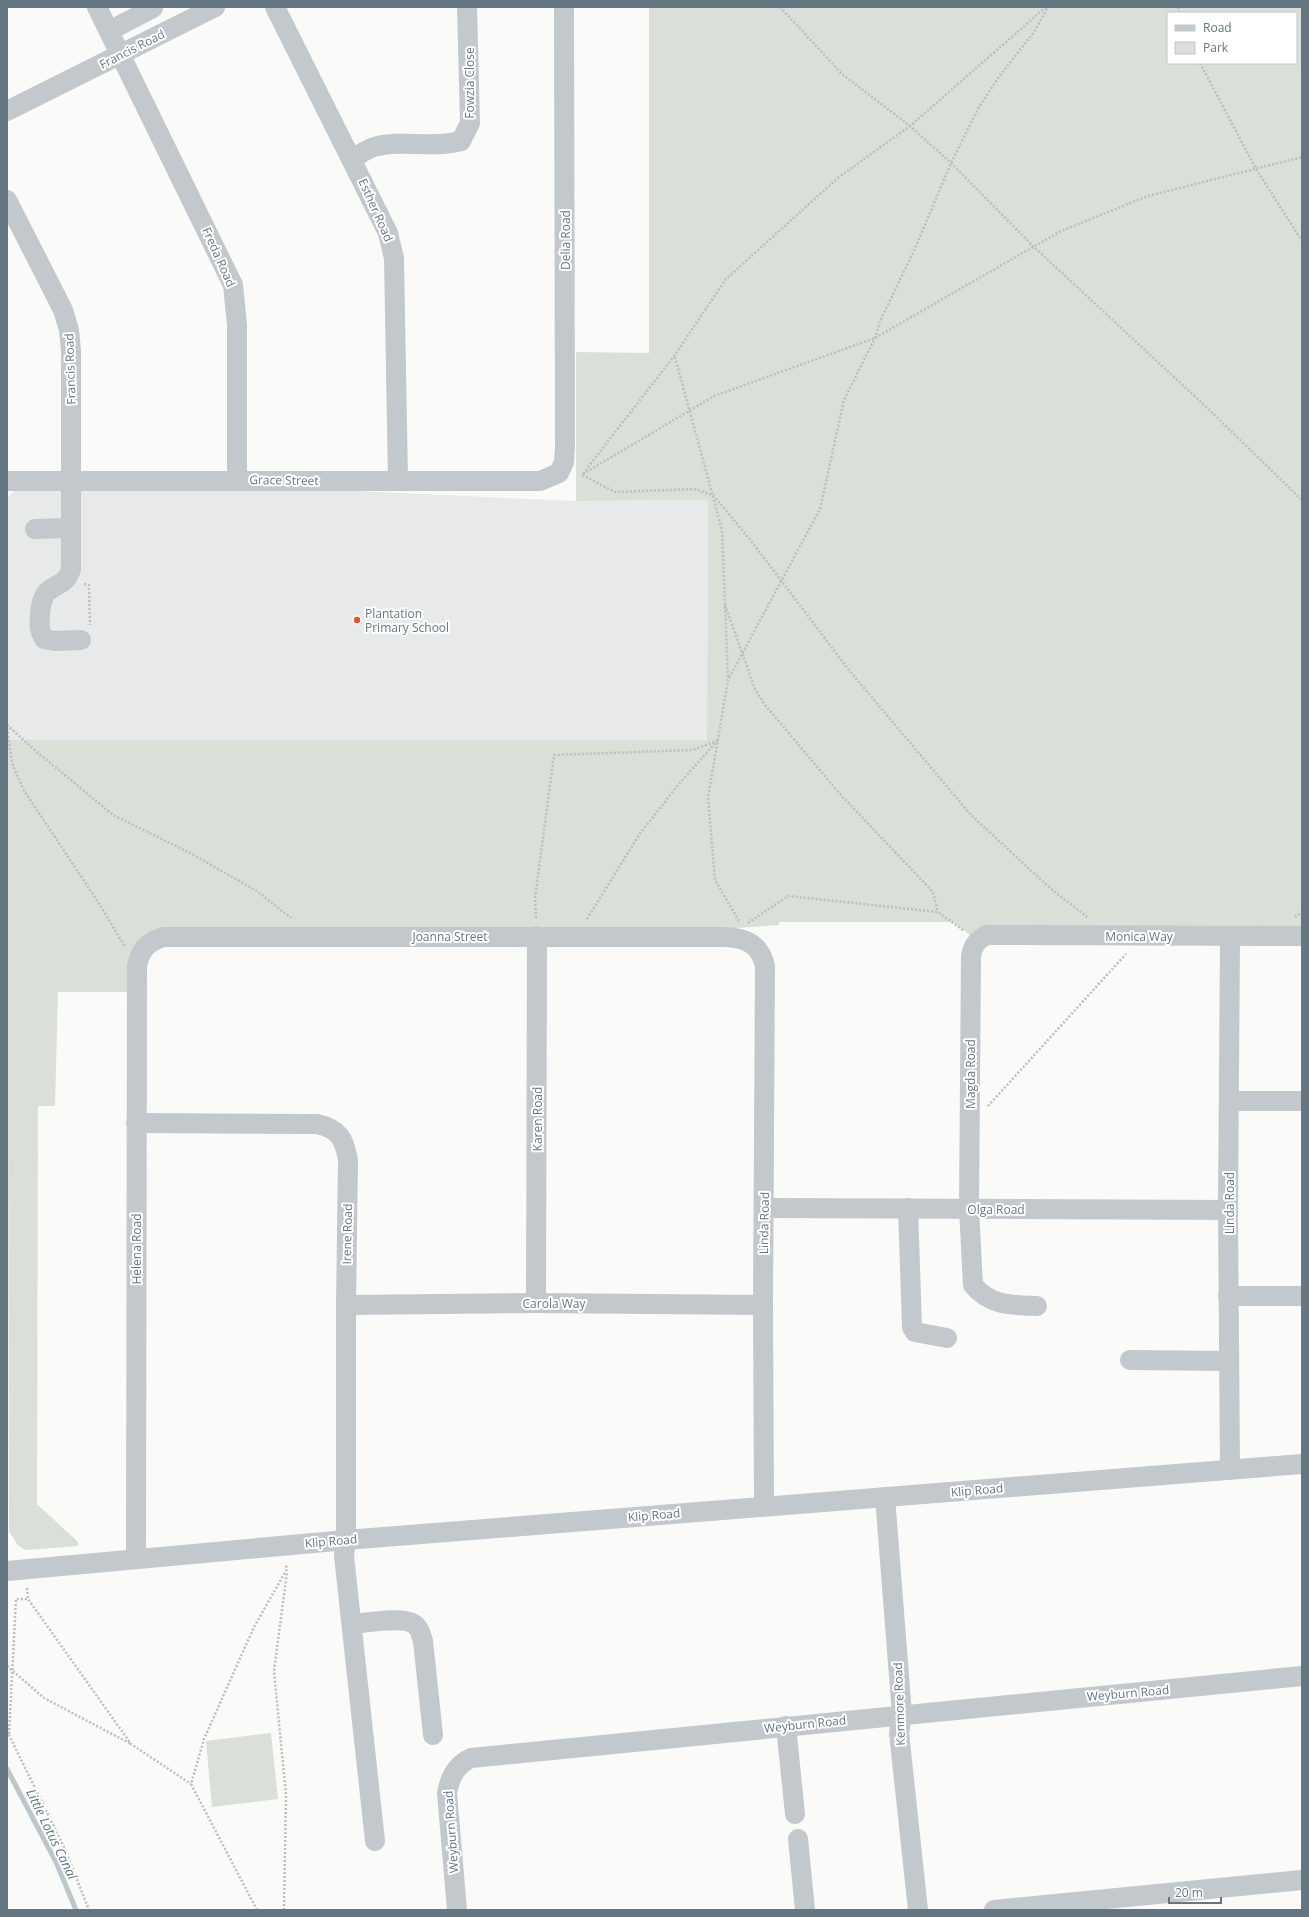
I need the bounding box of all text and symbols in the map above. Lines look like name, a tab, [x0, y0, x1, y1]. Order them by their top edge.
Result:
legend	[1167, 12, 1297, 64]
text: Road	[1203, 19, 1232, 36]
street label: Francis Road	[96, 25, 168, 73]
text: Park	[1203, 39, 1229, 56]
street label: Fowzia Close	[461, 47, 478, 119]
street label: Esther Road	[355, 176, 397, 244]
street label: Delia Road	[557, 210, 574, 270]
street label: Freda Road	[198, 224, 240, 290]
street label: Francis Road	[60, 333, 80, 405]
street label: Grace Street	[249, 471, 319, 489]
place label: Plantation Primary School	[365, 605, 449, 636]
marker: Plantation Primary School	[352, 615, 362, 625]
street label: Joanna Street	[411, 928, 488, 945]
street label: Monica Way	[1105, 928, 1174, 945]
street label: Magda Road	[962, 1039, 979, 1109]
street label: Karen Road	[529, 1087, 546, 1151]
street label: Linda Road	[1221, 1172, 1238, 1234]
street label: Linda Road	[755, 1192, 773, 1254]
street label: Olga Road	[967, 1201, 1025, 1218]
street label: Irene Road	[338, 1203, 356, 1265]
street label: Helena Road	[128, 1213, 145, 1285]
street label: Carola Way	[523, 1295, 586, 1312]
street label: Klip Road	[950, 1479, 1004, 1501]
street label: Klip Road	[627, 1504, 681, 1526]
street label: Klip Road	[304, 1530, 358, 1552]
street label: Kenmore Road	[889, 1662, 909, 1746]
street label: Weyburn Road	[1086, 1681, 1170, 1705]
street label: Weyburn Road	[763, 1711, 847, 1737]
water label: Little Lotus Canal	[22, 1786, 82, 1883]
street label: Weyburn Road	[440, 1790, 462, 1874]
scale bar	[1169, 1879, 1221, 1905]
text: 20 m	[1175, 1884, 1203, 1901]

